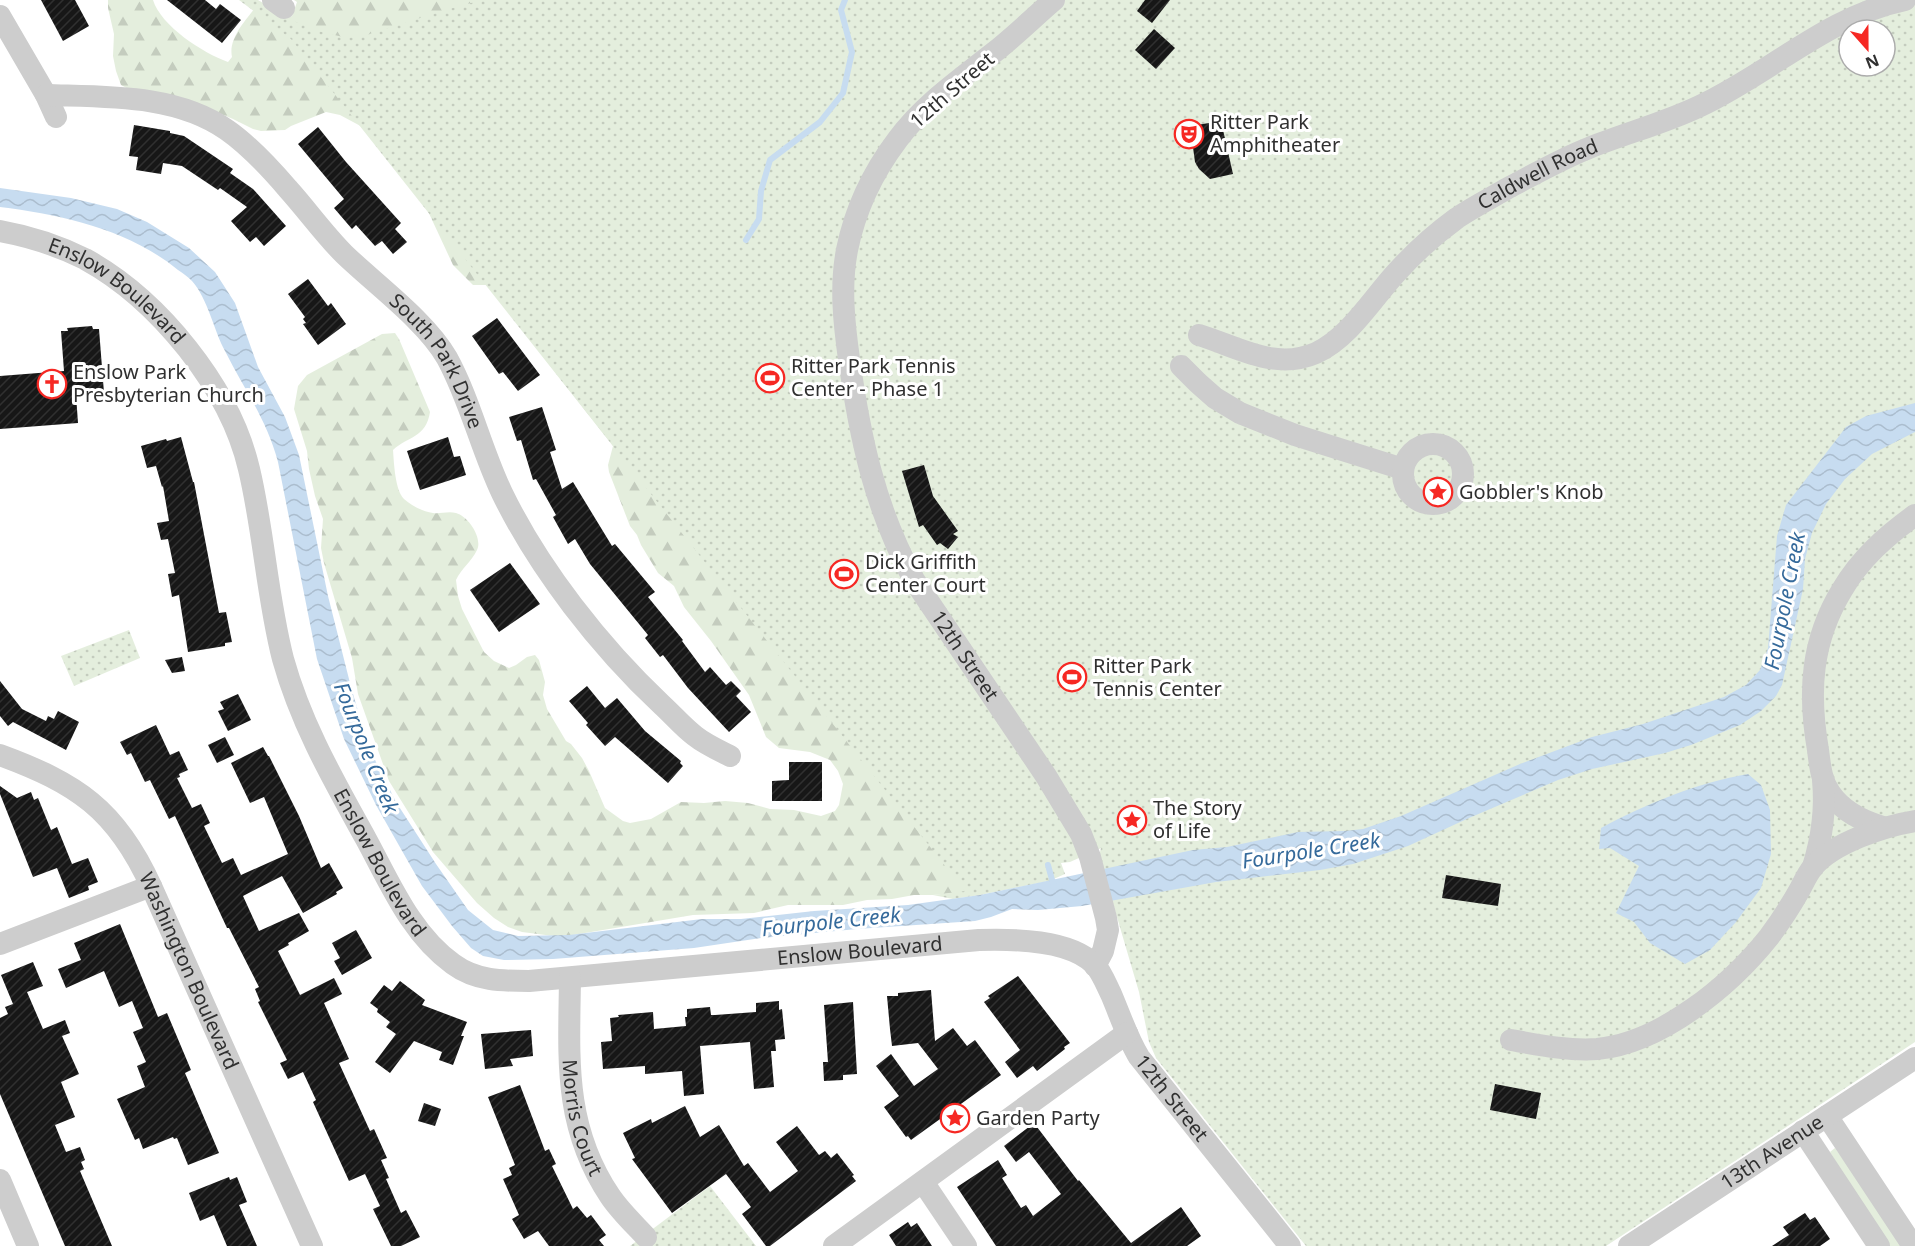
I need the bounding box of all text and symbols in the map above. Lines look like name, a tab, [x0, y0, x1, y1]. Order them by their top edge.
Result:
north arrow	[1837, 18, 1897, 78]
street label: 12th Street	[904, 45, 1000, 134]
text: N	[1862, 49, 1882, 75]
place label: Ritter Park Amphitheater	[1210, 108, 1340, 158]
theatre icon: Ritter Park Amphitheater	[1173, 118, 1205, 150]
street label: Caldwell Road	[1472, 132, 1602, 216]
street label: Enslow Boulevard	[45, 231, 192, 349]
street label: South Park Drive	[384, 287, 489, 432]
place label: Ritter Park Tennis Center - Phase 1	[791, 352, 956, 402]
place label: Enslow Park Presbyterian Church	[73, 358, 264, 408]
sports icon: Ritter Park Tennis Center - Phase 1	[754, 362, 786, 394]
church icon: Enslow Park Presbyterian Church	[36, 368, 68, 400]
place icon: Gobbler's Knob	[1422, 476, 1454, 508]
place label: Gobbler's Knob	[1459, 478, 1604, 505]
water label: Fourpole Creek	[1757, 528, 1811, 672]
place label: Dick Griffith Center Court	[865, 548, 986, 598]
sports icon: Dick Griffith Center Court	[828, 558, 860, 590]
street label: 12th Street	[925, 605, 1006, 706]
place label: Ritter Park Tennis Center	[1093, 652, 1222, 702]
sports icon: Ritter Park Tennis Center	[1056, 661, 1088, 693]
water label: Fourpole Creek	[328, 678, 407, 819]
street label: Enslow Boulevard	[328, 783, 433, 942]
place label: The Story of Life	[1153, 794, 1243, 844]
place icon: The Story of Life	[1116, 804, 1148, 836]
water label: Fourpole Creek	[1240, 825, 1383, 875]
street label: Washington Boulevard	[133, 868, 245, 1074]
water label: Fourpole Creek	[760, 900, 903, 942]
street label: Enslow Boulevard	[776, 929, 944, 971]
street label: 12th Street	[1129, 1049, 1215, 1147]
street label: Morris Court	[557, 1059, 610, 1180]
place icon: Garden Party	[939, 1102, 971, 1134]
place label: Garden Party	[976, 1104, 1101, 1131]
street label: 13th Avenue	[1715, 1108, 1828, 1195]

